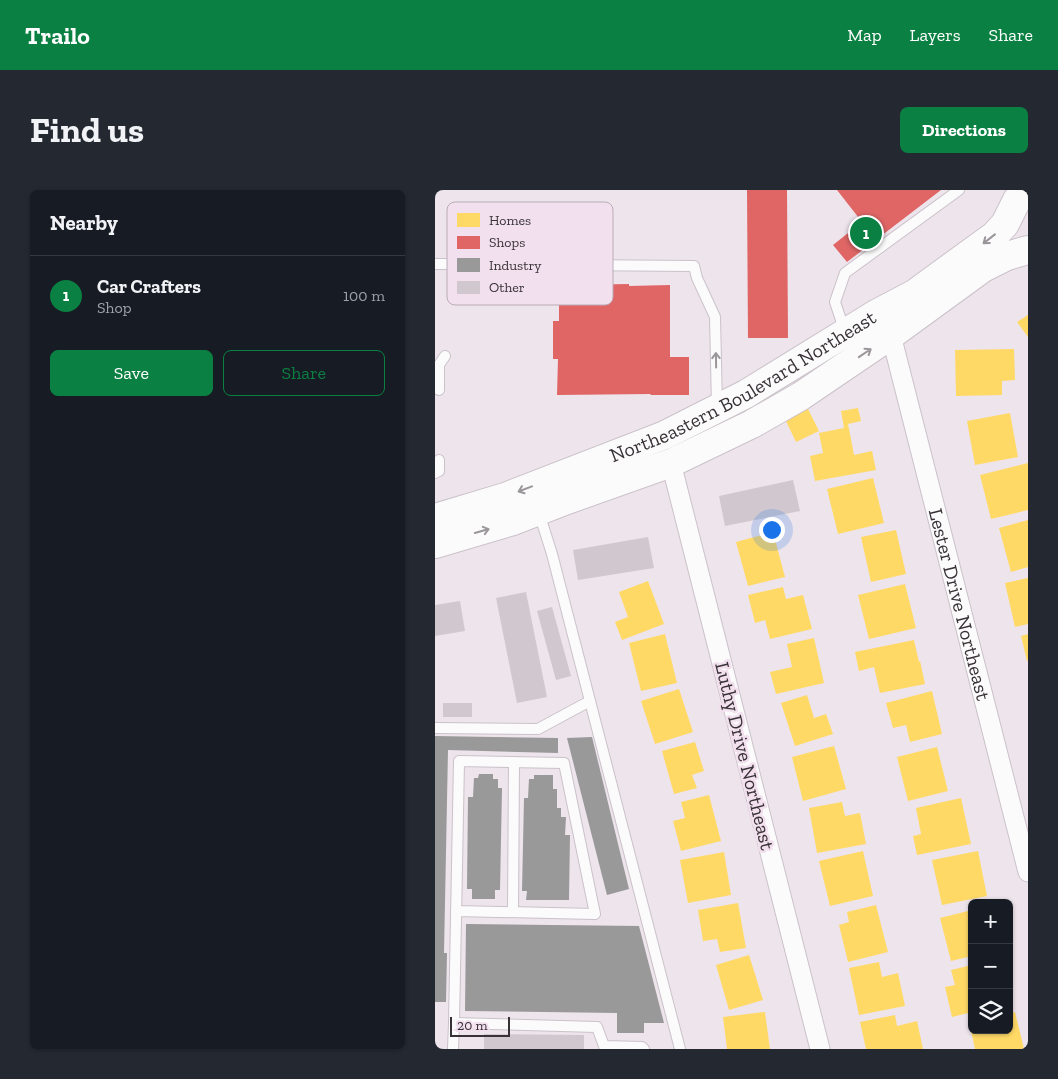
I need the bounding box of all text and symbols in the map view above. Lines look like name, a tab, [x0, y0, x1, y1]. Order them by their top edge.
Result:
text: Trailo	[25, 21, 90, 50]
text: Map	[847, 24, 882, 46]
text: Layers	[910, 24, 961, 46]
text: Share	[989, 24, 1033, 46]
button: Directions	[900, 107, 1028, 153]
text: Find us	[30, 109, 144, 151]
legend	[447, 202, 613, 305]
text: Nearby	[50, 210, 118, 235]
text: Homes	[489, 212, 531, 229]
pin: 1	[850, 214, 882, 252]
one-way arrow	[983, 233, 996, 244]
text: Shops	[489, 234, 525, 251]
text: Industry	[489, 257, 542, 274]
text: Car Crafters	[97, 275, 201, 298]
text: Other	[489, 279, 525, 296]
text: 1	[63, 286, 69, 305]
text: 100 m	[343, 286, 385, 305]
text: Shop	[97, 298, 132, 317]
street label: Northeastern Boulevard Northeast	[606, 305, 881, 467]
one-way arrow	[858, 348, 872, 358]
button: Save	[50, 350, 213, 396]
button: Share	[223, 350, 385, 396]
one-way arrow	[711, 352, 721, 368]
one-way arrow	[518, 485, 533, 494]
street label: Lester Drive Northeast	[924, 506, 996, 703]
your location	[759, 517, 785, 543]
one-way arrow	[473, 525, 489, 535]
street label: Luthy Drive Northeast	[710, 660, 780, 853]
map controls	[968, 899, 1013, 1034]
button: +	[968, 899, 1013, 944]
button: −	[968, 944, 1013, 989]
button: layers	[968, 989, 1013, 1034]
scale bar	[450, 1014, 510, 1037]
text: 20 m	[457, 1017, 488, 1034]

